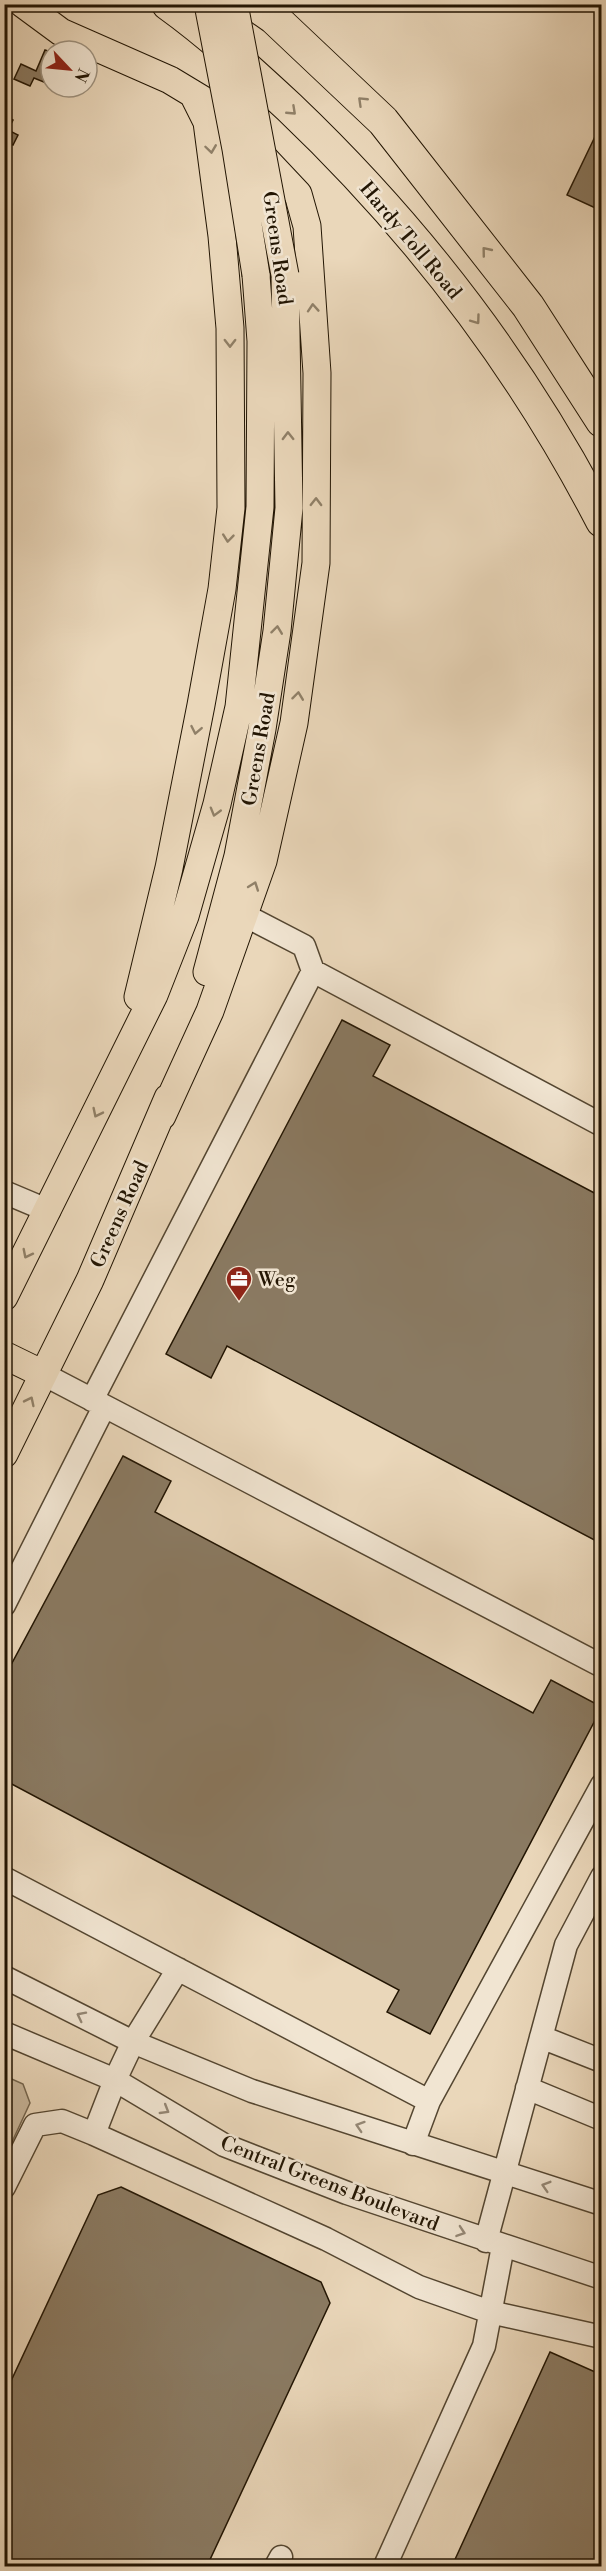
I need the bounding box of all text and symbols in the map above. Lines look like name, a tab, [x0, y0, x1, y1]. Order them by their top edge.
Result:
north arrow	[39, 39, 99, 99]
text: N	[70, 65, 93, 86]
one-way arrow	[358, 97, 368, 108]
one-way arrow	[285, 103, 296, 114]
one-way arrow	[205, 145, 217, 154]
street label: Hardy Toll Road	[353, 177, 467, 305]
street label: Greens Road	[256, 190, 297, 307]
one-way arrow	[483, 247, 494, 258]
one-way arrow	[306, 303, 319, 312]
one-way arrow	[469, 313, 480, 324]
one-way arrow	[224, 339, 236, 348]
one-way arrow	[282, 431, 294, 440]
one-way arrow	[310, 498, 322, 507]
one-way arrow	[222, 533, 235, 542]
one-way arrow	[270, 626, 283, 635]
street label: Greens Road	[237, 690, 282, 808]
one-way arrow	[291, 692, 304, 701]
one-way arrow	[190, 725, 203, 735]
one-way arrow	[210, 807, 222, 817]
one-way arrow	[247, 881, 260, 892]
one-way arrow	[93, 1106, 105, 1117]
street label: Greens Road	[86, 1157, 155, 1272]
one-way arrow	[23, 1248, 34, 1258]
office icon: Weg	[224, 1264, 254, 1302]
place label: Weg	[257, 1268, 296, 1293]
one-way arrow	[23, 1397, 35, 1408]
one-way arrow	[76, 2011, 87, 2023]
one-way arrow	[159, 2103, 169, 2115]
one-way arrow	[355, 2121, 366, 2134]
street label: Central Greens Boulevard	[217, 2131, 443, 2238]
one-way arrow	[541, 2181, 552, 2194]
one-way arrow	[455, 2225, 466, 2238]

